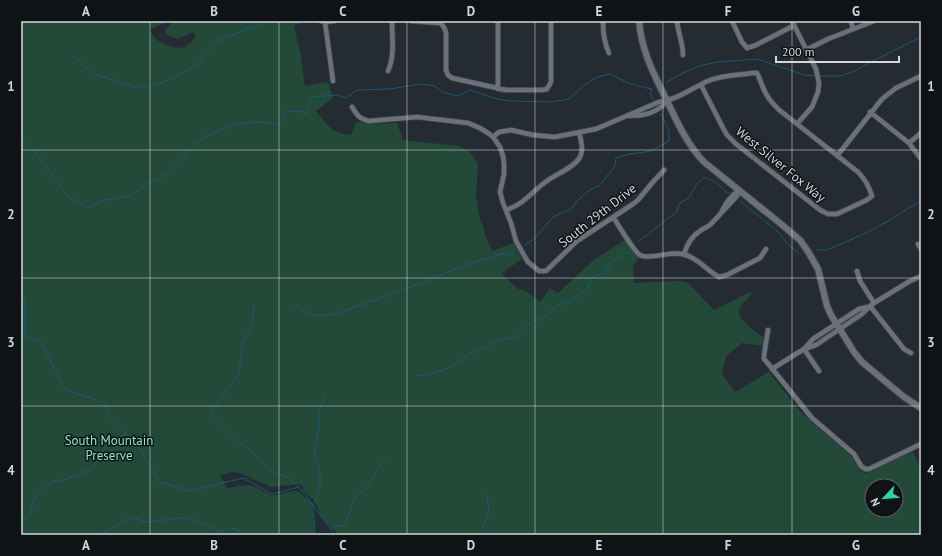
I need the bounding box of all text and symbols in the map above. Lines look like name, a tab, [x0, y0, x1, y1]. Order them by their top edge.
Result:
text: A	[82, 3, 90, 20]
text: B	[210, 3, 218, 20]
text: C	[339, 3, 347, 20]
text: D	[467, 3, 475, 20]
text: E	[596, 3, 603, 20]
text: F	[725, 3, 732, 20]
text: G	[852, 3, 860, 20]
scale bar	[776, 38, 899, 64]
text: 200 m	[782, 44, 815, 59]
text: 1	[7, 78, 15, 95]
text: 1	[927, 78, 935, 95]
street label: West Silver Fox Way	[732, 123, 829, 206]
street label: South 29th Drive	[555, 180, 640, 251]
text: 2	[7, 206, 15, 223]
text: 2	[927, 206, 935, 223]
text: 3	[7, 334, 15, 351]
text: 3	[927, 334, 935, 351]
park label: South Mountain Preserve	[65, 432, 153, 464]
text: 4	[7, 462, 15, 479]
text: 4	[927, 462, 935, 479]
north arrow	[864, 478, 904, 518]
text: N	[867, 496, 883, 509]
text: A	[82, 537, 90, 554]
text: B	[210, 537, 218, 554]
text: C	[339, 537, 347, 554]
text: D	[467, 537, 475, 554]
text: E	[596, 537, 603, 554]
text: F	[725, 537, 732, 554]
text: G	[852, 537, 860, 554]

